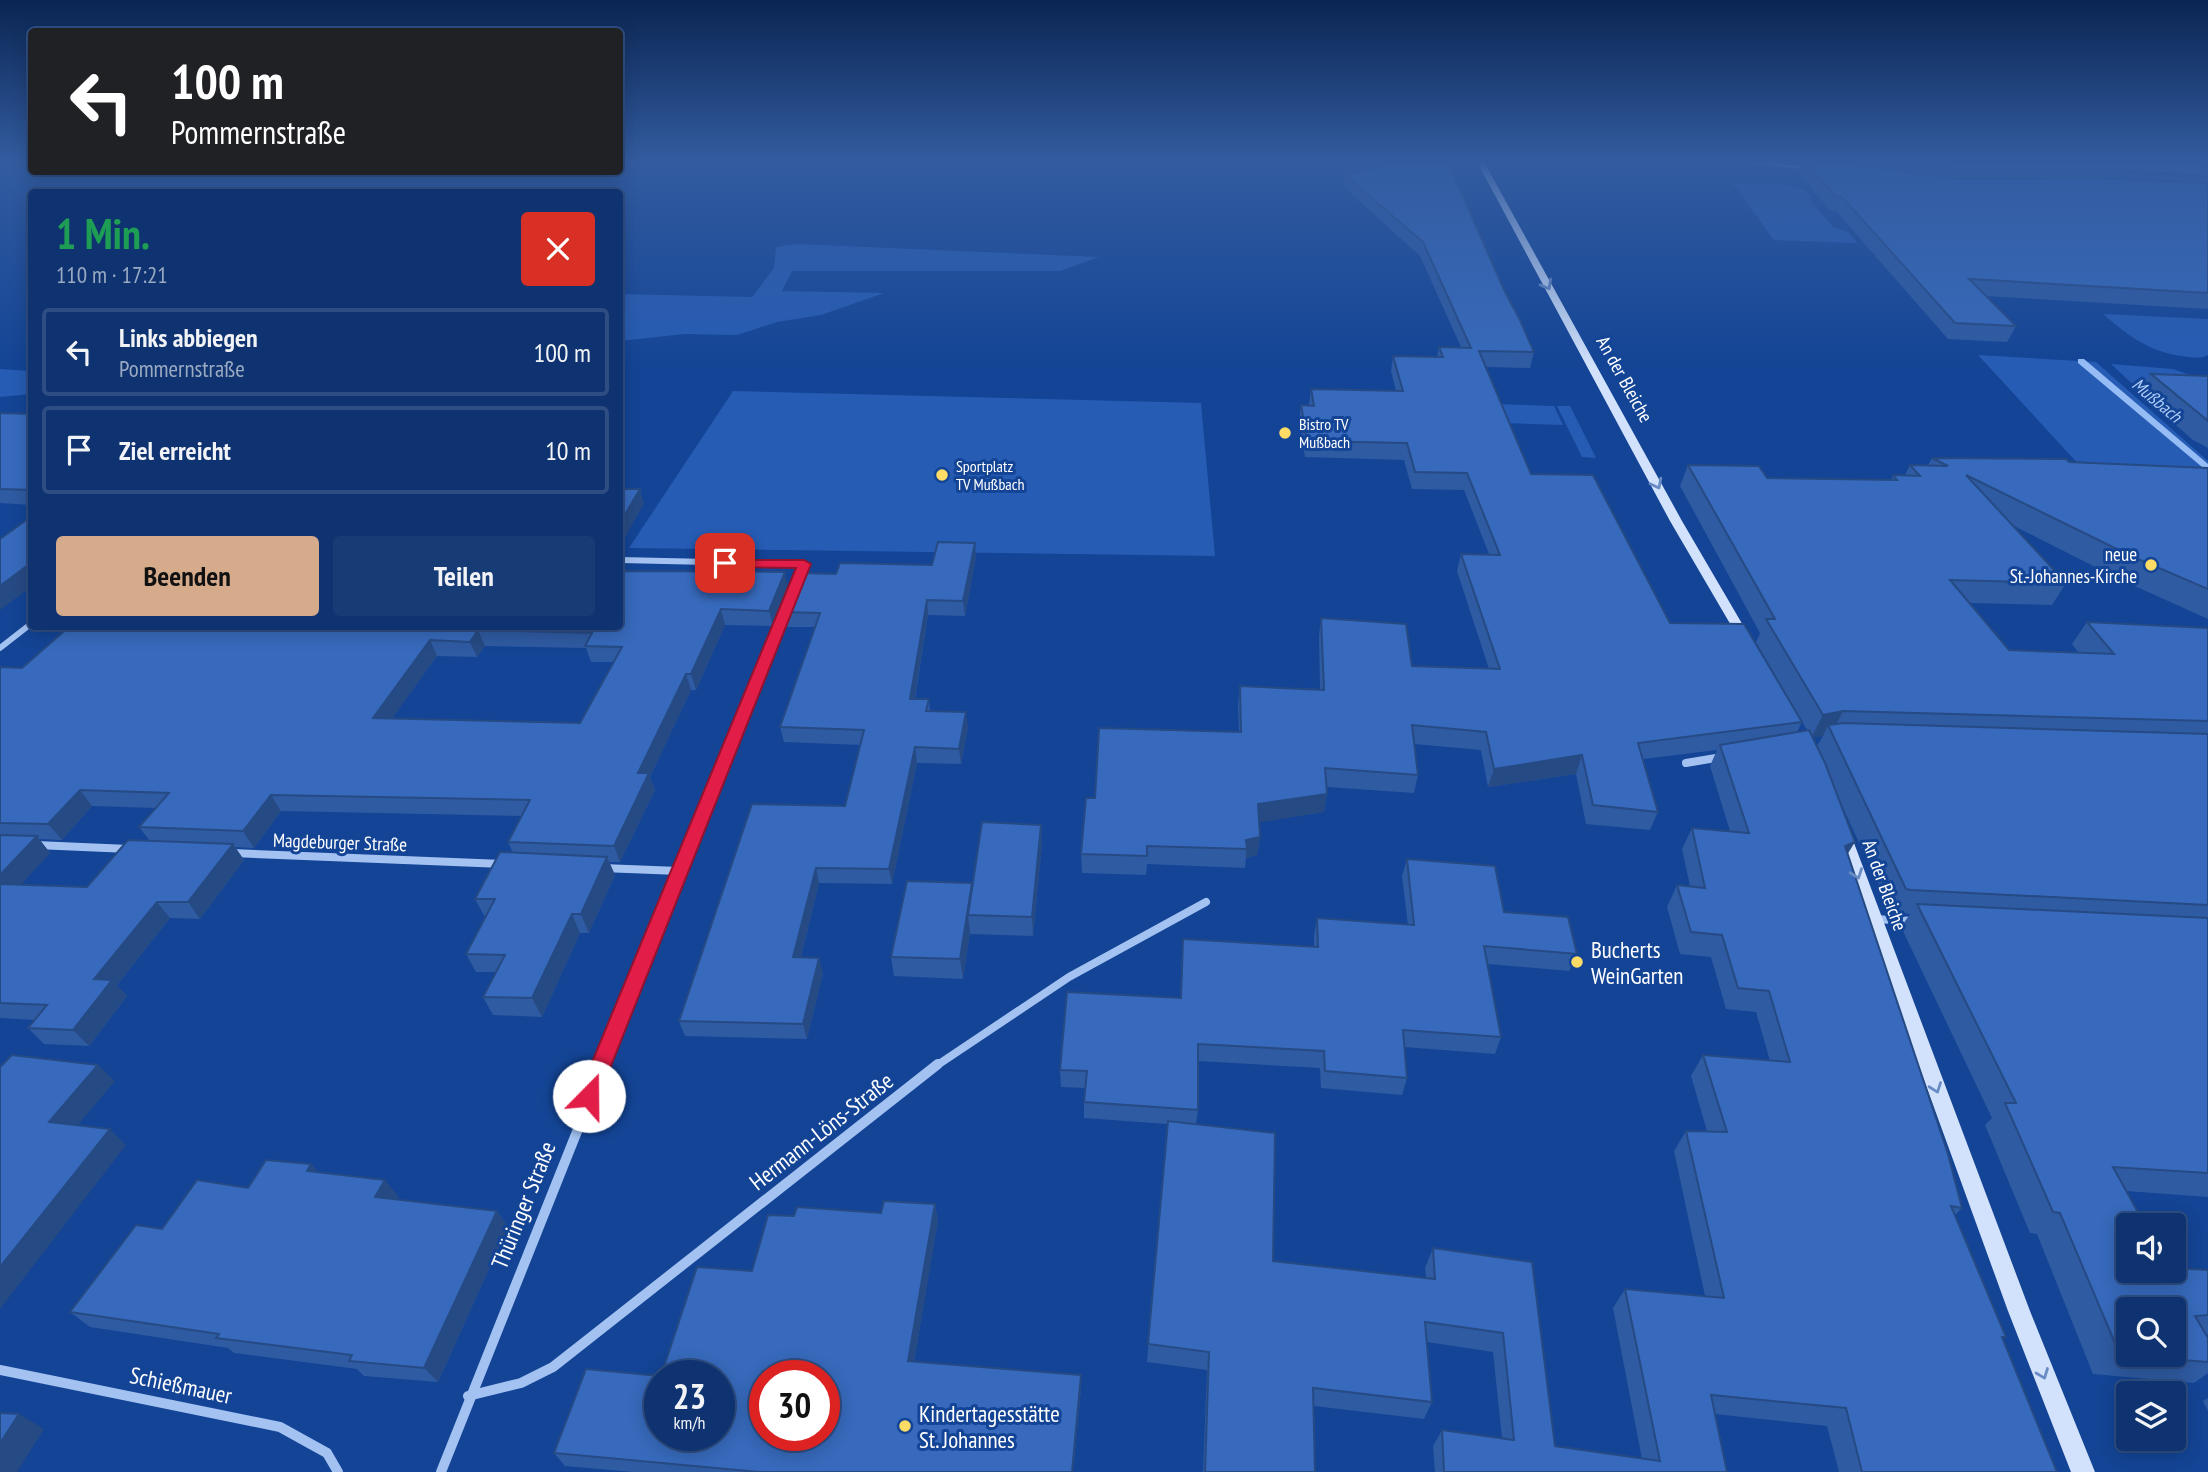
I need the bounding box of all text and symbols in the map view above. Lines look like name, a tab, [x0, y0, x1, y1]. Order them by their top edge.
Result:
text: 100 m	[171, 49, 284, 113]
icon: left	[56, 56, 147, 147]
text: Pommernstraße	[171, 111, 346, 153]
text: 1 Min.	[56, 206, 150, 261]
button: close	[521, 212, 595, 286]
text: 110 m · 17:21	[56, 260, 168, 289]
one-way arrow	[1539, 277, 1553, 290]
text: Links abbiegen	[119, 321, 258, 354]
street label: An der Bleiche	[1591, 332, 1659, 426]
icon: left	[60, 333, 98, 371]
text: 100 m	[533, 336, 591, 369]
text: Pommernstraße	[119, 354, 245, 383]
water label: Mußbach	[2128, 373, 2187, 428]
place label: Bistro TV Mußbach	[1299, 414, 1350, 452]
marker: Bistro TV Mußbach	[1277, 425, 1293, 441]
icon: arrive	[60, 431, 98, 469]
text: Ziel erreicht	[119, 434, 231, 467]
text: 10 m	[545, 434, 591, 467]
place label: Sportplatz TV Mußbach	[956, 456, 1024, 494]
marker: Sportplatz TV Mußbach	[934, 467, 950, 483]
one-way arrow	[1648, 477, 1662, 489]
pin	[695, 533, 755, 593]
button: Beenden	[56, 536, 319, 616]
button: Teilen	[333, 536, 595, 616]
place label: neue St.-Johannes-Kirche	[2010, 542, 2137, 588]
icon: arrive	[706, 544, 744, 582]
marker: neue St.-Johannes-Kirche	[2143, 557, 2159, 573]
street label: Magdeburger Straße	[272, 828, 408, 856]
street label: An der Bleiche	[1857, 836, 1913, 934]
one-way arrow	[1849, 868, 1863, 880]
place label: Bucherts WeinGarten	[1591, 935, 1683, 990]
marker: Bucherts WeinGarten	[1569, 954, 1585, 970]
position arrow	[552, 1059, 626, 1133]
street label: Hermann-Löns-Straße	[743, 1066, 899, 1196]
one-way arrow	[1928, 1081, 1942, 1093]
street label: Thüringer Straße	[484, 1137, 562, 1273]
map controls	[2116, 1213, 2186, 1451]
button: sound	[2116, 1213, 2186, 1283]
button: search	[2116, 1297, 2186, 1367]
street label: Schießmauer	[127, 1360, 235, 1410]
speed limit sign: 30	[749, 1360, 840, 1451]
one-way arrow	[2035, 1368, 2049, 1380]
text: 23	[673, 1373, 706, 1419]
button: layers	[2116, 1381, 2186, 1451]
place label: Kindertagesstätte St. Johannes	[919, 1399, 1060, 1454]
text: km/h	[674, 1411, 705, 1434]
marker: Kindertagesstätte St. Johannes	[897, 1418, 913, 1434]

